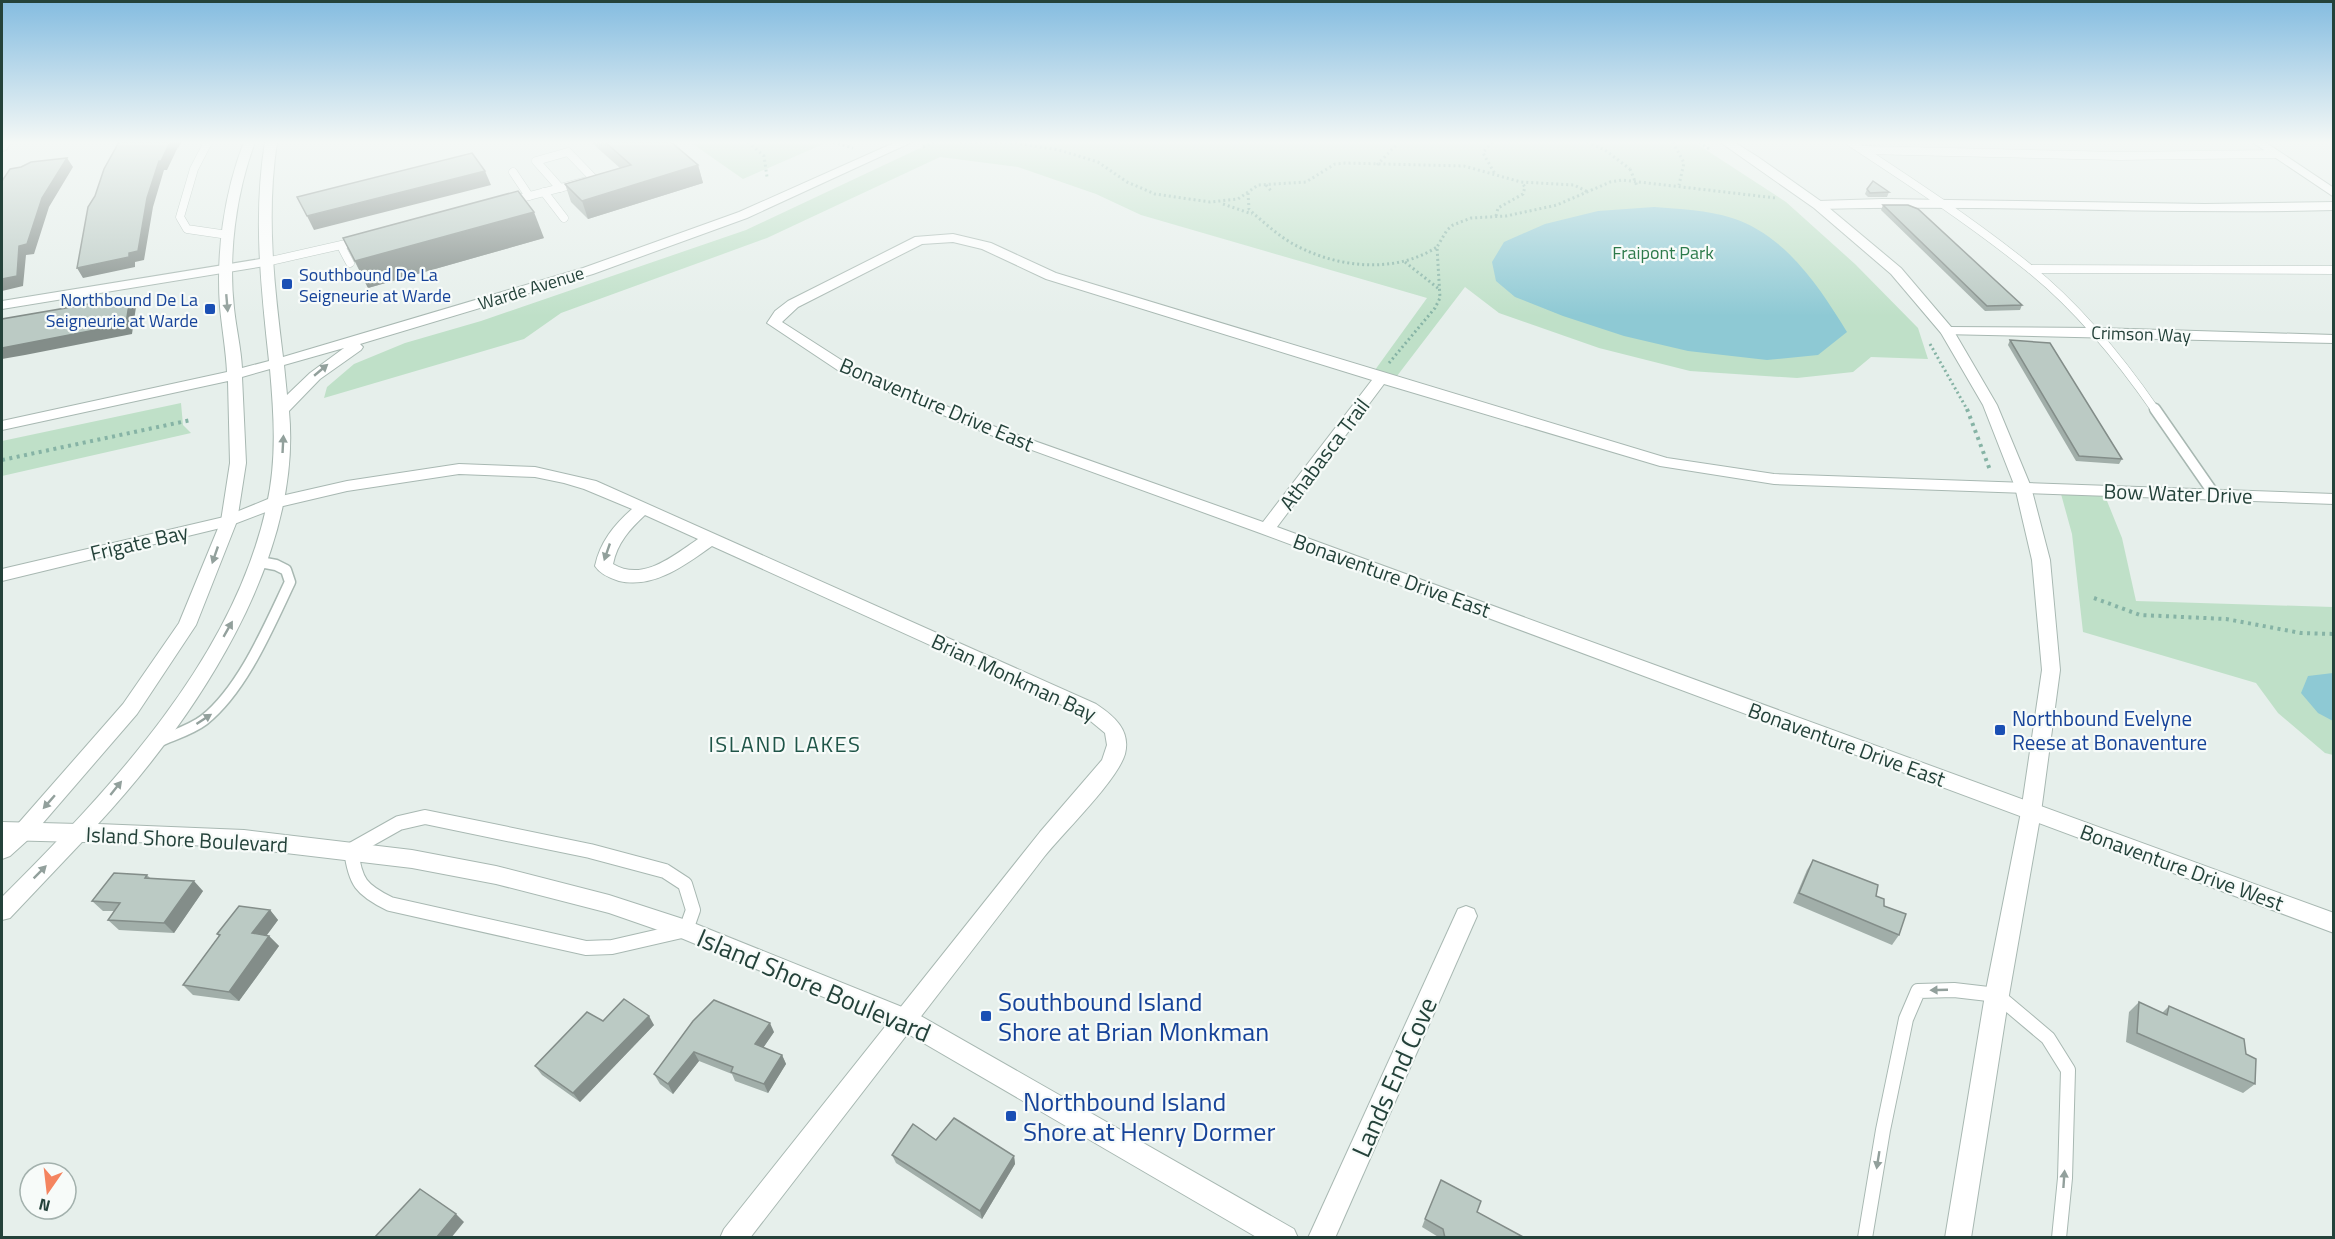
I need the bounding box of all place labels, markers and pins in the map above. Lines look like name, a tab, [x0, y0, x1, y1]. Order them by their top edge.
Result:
place label: Southbound De La Seigneurie at Warde	[299, 261, 451, 309]
marker: Southbound De La Seigneurie at Warde	[280, 277, 294, 291]
place label: Northbound De La Seigneurie at Warde	[46, 286, 198, 334]
marker: Northbound De La Seigneurie at Warde	[203, 302, 217, 316]
place label: Northbound Evelyne Reese at Bonaventure	[2012, 702, 2207, 758]
marker: Northbound Evelyne Reese at Bonaventure	[1993, 723, 2007, 737]
place label: Southbound Island Shore at Brian Monkman	[998, 982, 1269, 1051]
marker: Southbound Island Shore at Brian Monkman	[979, 1009, 993, 1023]
place label: Northbound Island Shore at Henry Dormer	[1023, 1082, 1275, 1151]
marker: Northbound Island Shore at Henry Dormer	[1004, 1109, 1018, 1123]

